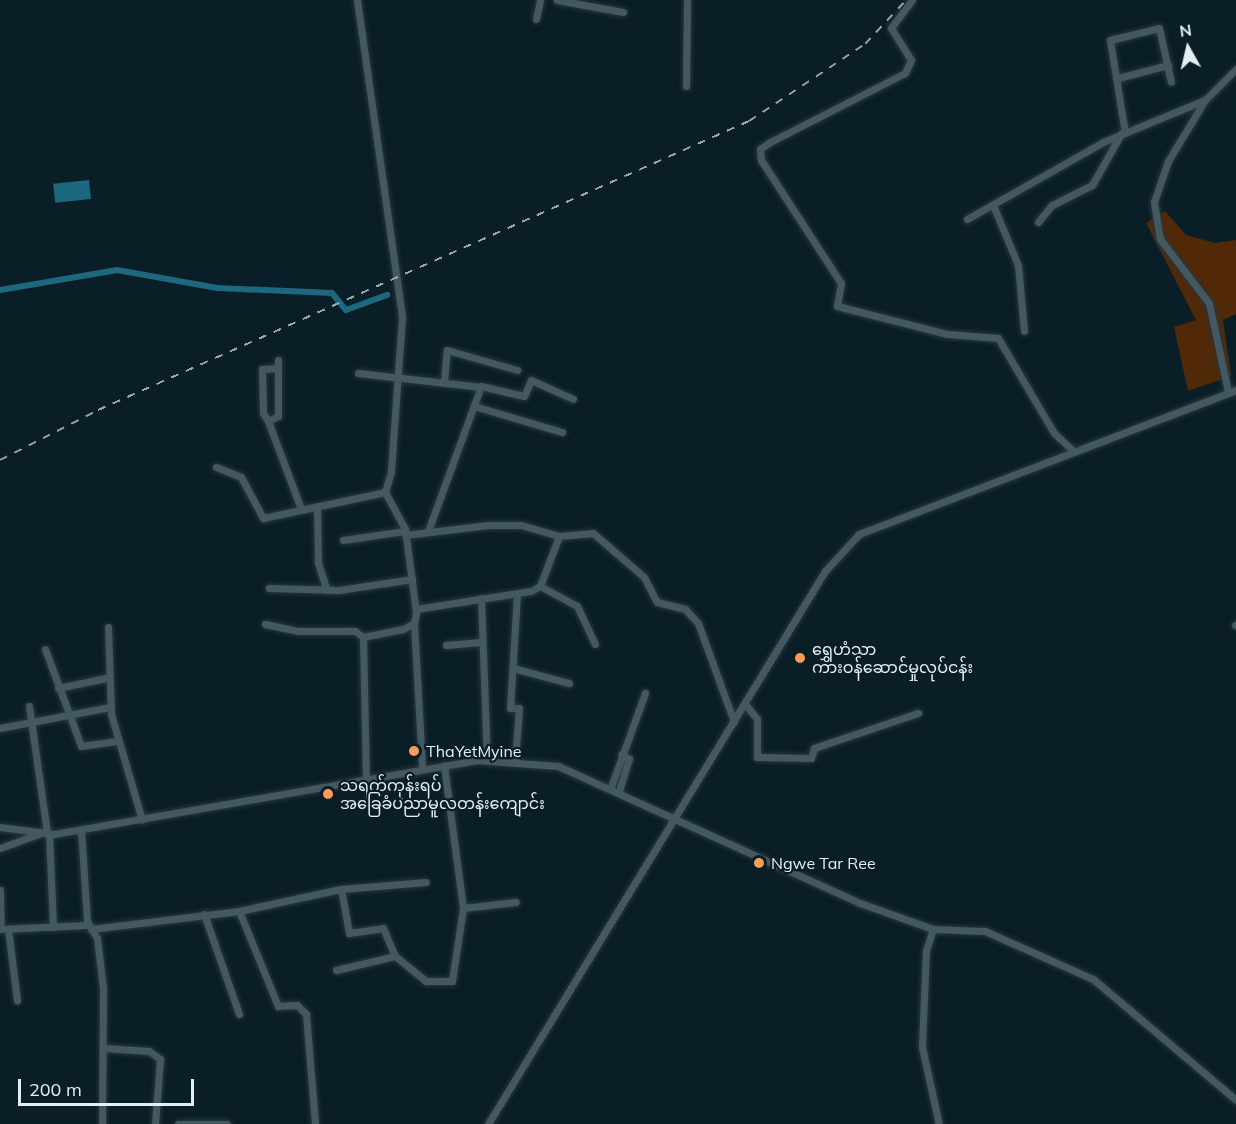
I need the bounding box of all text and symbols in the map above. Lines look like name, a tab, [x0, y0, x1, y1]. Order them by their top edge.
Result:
north arrow	[1158, 18, 1218, 78]
text: N	[1178, 19, 1193, 41]
place label: ရွှေဟံသာ ကားဝန်ဆောင်မှုလုပ်ငန်း	[812, 639, 973, 677]
marker: ရွှေဟံသာ ကားဝန်ဆောင်မှုလုပ်ငန်း	[793, 651, 807, 665]
place label: ThaYetMyine	[426, 741, 522, 761]
marker: ThaYetMyine	[407, 744, 421, 758]
place label: သရက်ကုန်းရပ် အခြေခံပညာမူလတန်းကျောင်း	[340, 775, 545, 813]
marker: သရက်ကုန်းရပ် အခြေခံပညာမူလတန်းကျောင်း	[321, 787, 335, 801]
place label: Ngwe Tar Ree	[771, 853, 876, 873]
marker: Ngwe Tar Ree	[752, 856, 766, 870]
scale bar	[21, 1067, 196, 1105]
text: 200 m	[29, 1078, 82, 1101]

